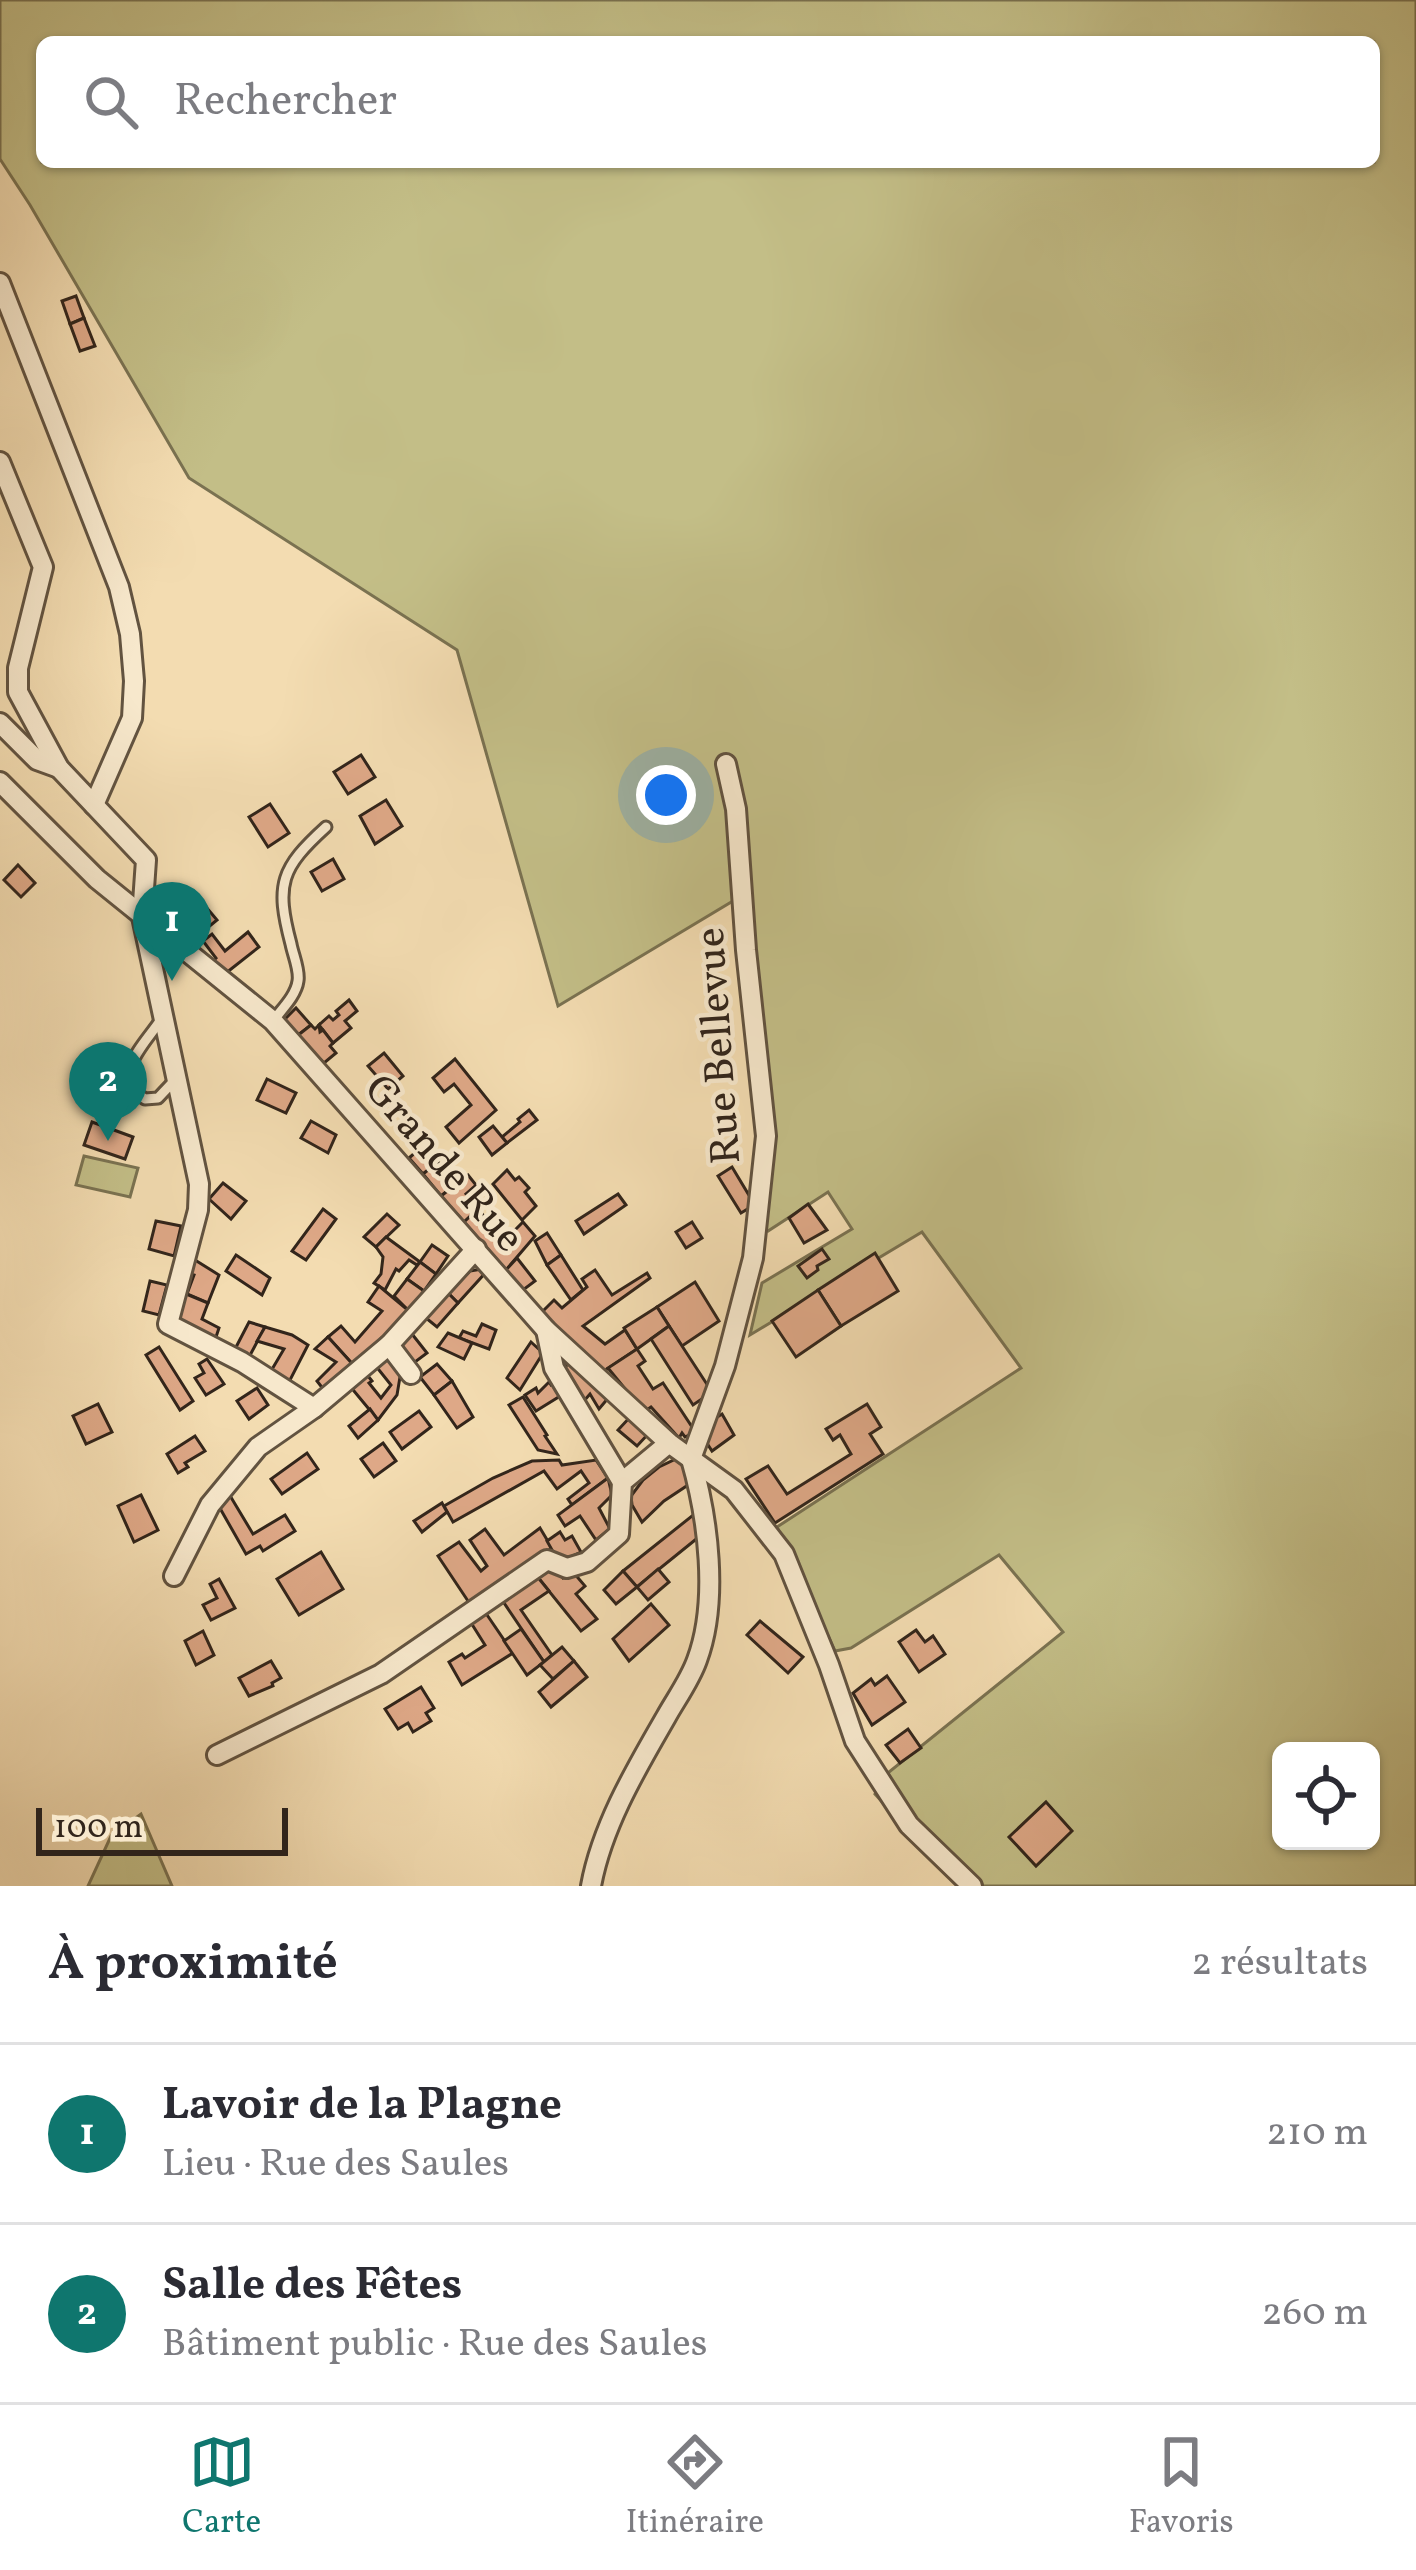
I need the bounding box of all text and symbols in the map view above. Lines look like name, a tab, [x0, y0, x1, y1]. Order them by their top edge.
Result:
search box	[36, 36, 1380, 168]
icon: search	[78, 69, 144, 135]
text: Rechercher	[174, 71, 397, 134]
your location	[636, 765, 696, 825]
pin: 1	[133, 882, 211, 981]
street label: Rue Bellevue	[683, 925, 758, 1166]
pin: 2	[69, 1042, 147, 1141]
street label: Grande Rue	[349, 1063, 537, 1267]
map controls	[1272, 1742, 1380, 1850]
button: locate	[1272, 1742, 1380, 1850]
scale bar	[36, 1802, 288, 1855]
text: 100 m	[54, 1806, 143, 1852]
text: À proximité	[48, 1929, 338, 2000]
text: 2 résultats	[1191, 1937, 1368, 1991]
text: Lavoir de la Plagne	[162, 2075, 562, 2138]
text: 1	[79, 2107, 95, 2161]
text: 210 m	[1266, 2107, 1368, 2161]
text: Lieu · Rue des Saules	[162, 2138, 509, 2192]
text: Salle des Fêtes	[162, 2255, 462, 2318]
text: 2	[77, 2287, 97, 2341]
text: 260 m	[1262, 2287, 1368, 2341]
text: Bâtiment public · Rue des Saules	[162, 2318, 707, 2372]
tab: Carte	[182, 2429, 261, 2547]
tab: Itinéraire	[626, 2429, 764, 2547]
tab: Favoris	[1129, 2429, 1234, 2547]

